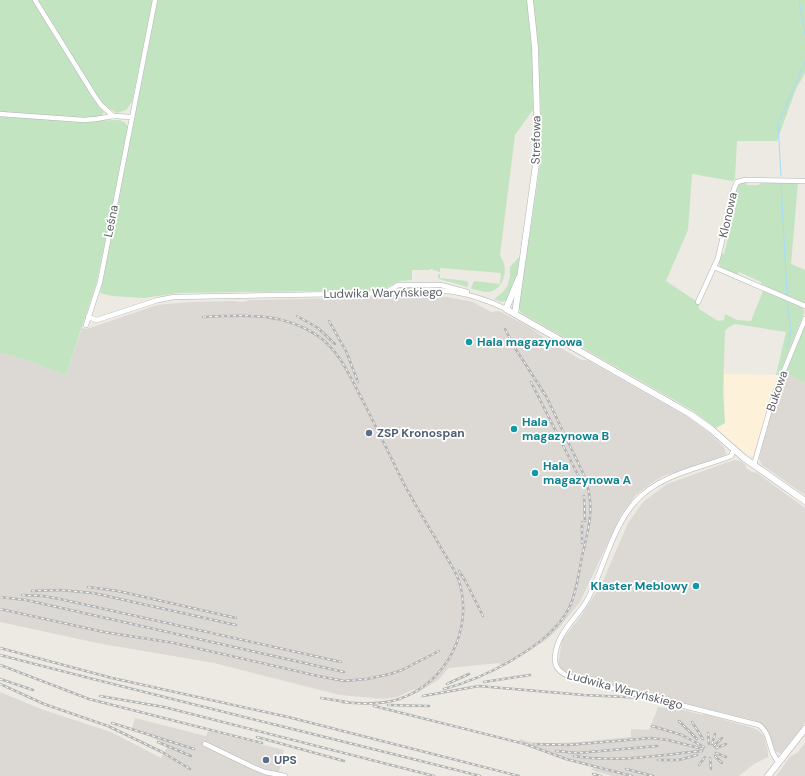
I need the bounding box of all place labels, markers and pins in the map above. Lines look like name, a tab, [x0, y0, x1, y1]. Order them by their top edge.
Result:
place label: Hala magazynowa	[477, 334, 582, 350]
marker: Hala magazynowa	[464, 337, 474, 347]
place label: Hala magazynowa B	[522, 414, 610, 444]
marker: Hala magazynowa B	[509, 424, 519, 434]
place label: ZSP Kronospan	[377, 425, 465, 441]
marker: ZSP Kronospan	[364, 428, 374, 438]
place label: Hala magazynowa A	[543, 458, 632, 488]
marker: Hala magazynowa A	[530, 468, 540, 478]
place label: Klaster Meblowy	[591, 578, 689, 594]
marker: Klaster Meblowy	[691, 581, 701, 591]
place label: UPS	[274, 752, 297, 768]
marker: UPS	[261, 755, 271, 765]

